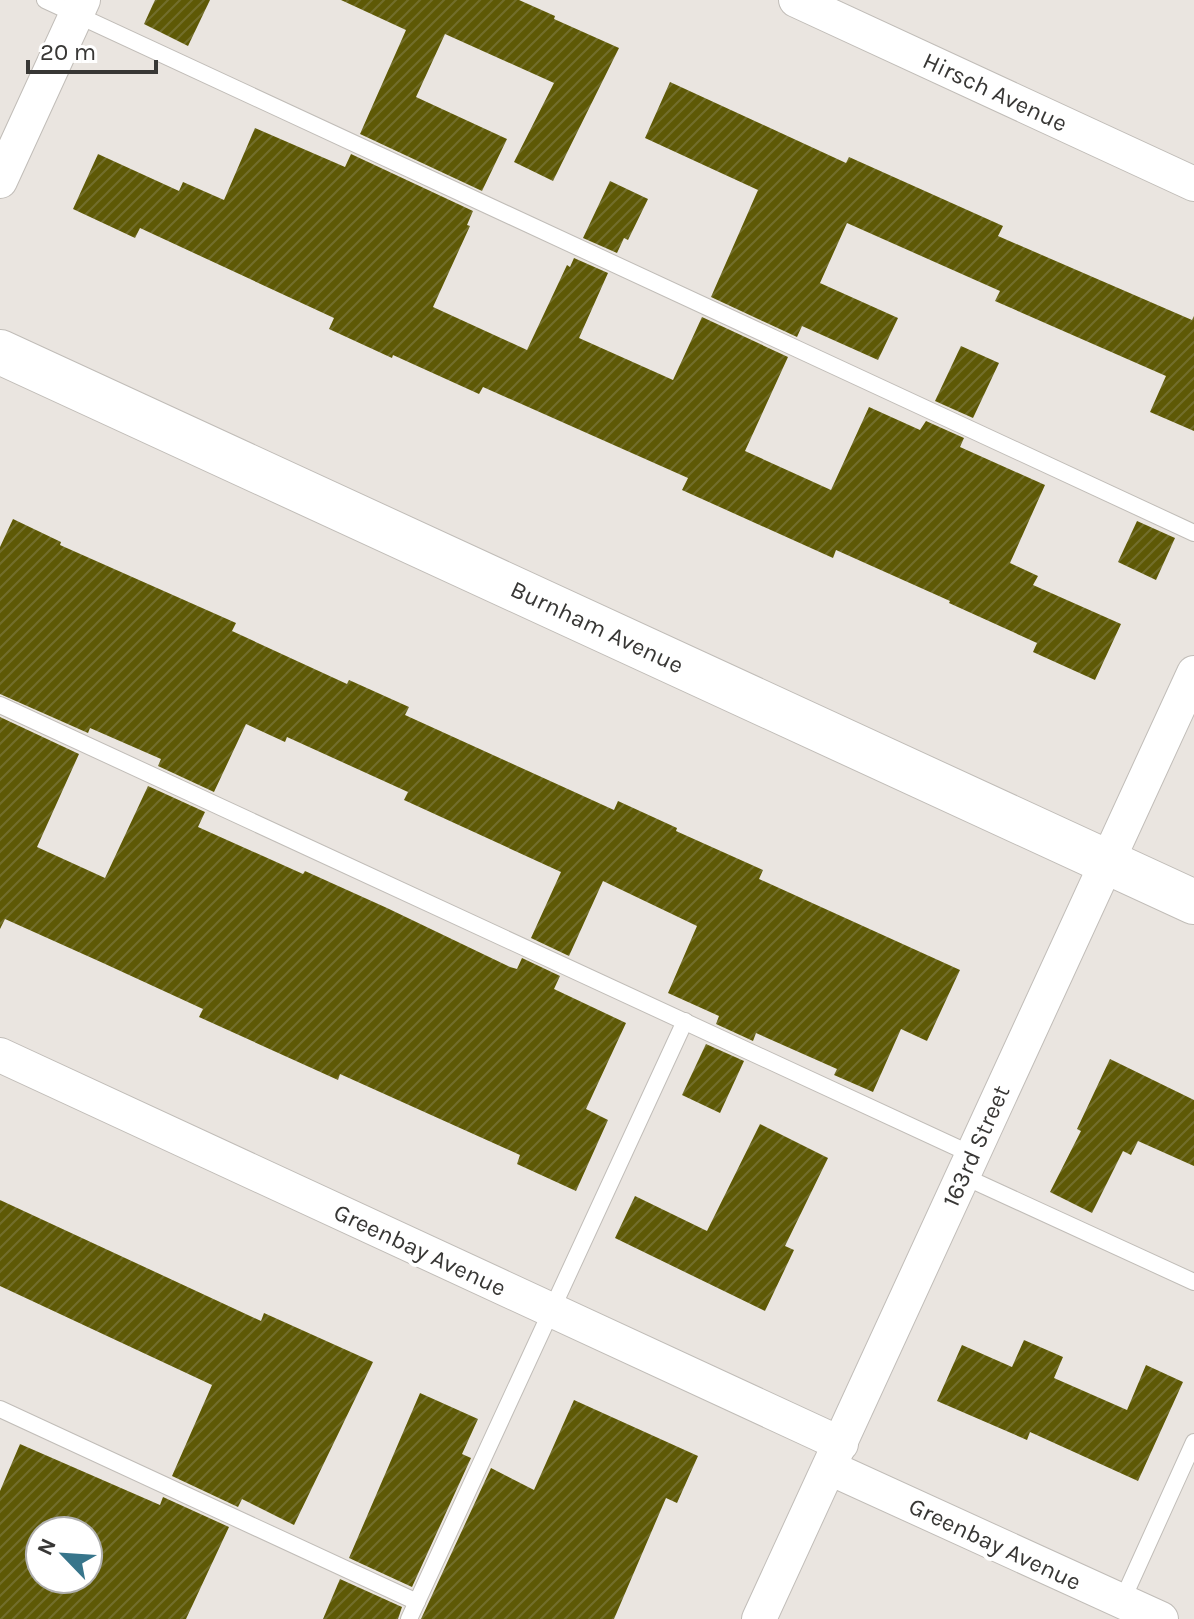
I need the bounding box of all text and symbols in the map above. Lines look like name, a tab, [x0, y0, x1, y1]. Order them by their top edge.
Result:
scale bar	[28, 24, 156, 74]
text: 20 m	[40, 38, 96, 66]
street label: Hirsch Avenue	[918, 46, 1072, 138]
street label: Burnham Avenue	[506, 575, 688, 679]
street label: 163rd Street	[937, 1081, 1015, 1211]
street label: Greenbay Avenue	[330, 1198, 510, 1302]
street label: Greenbay Avenue	[905, 1492, 1085, 1596]
north arrow	[24, 1515, 104, 1595]
text: N	[32, 1534, 62, 1560]

